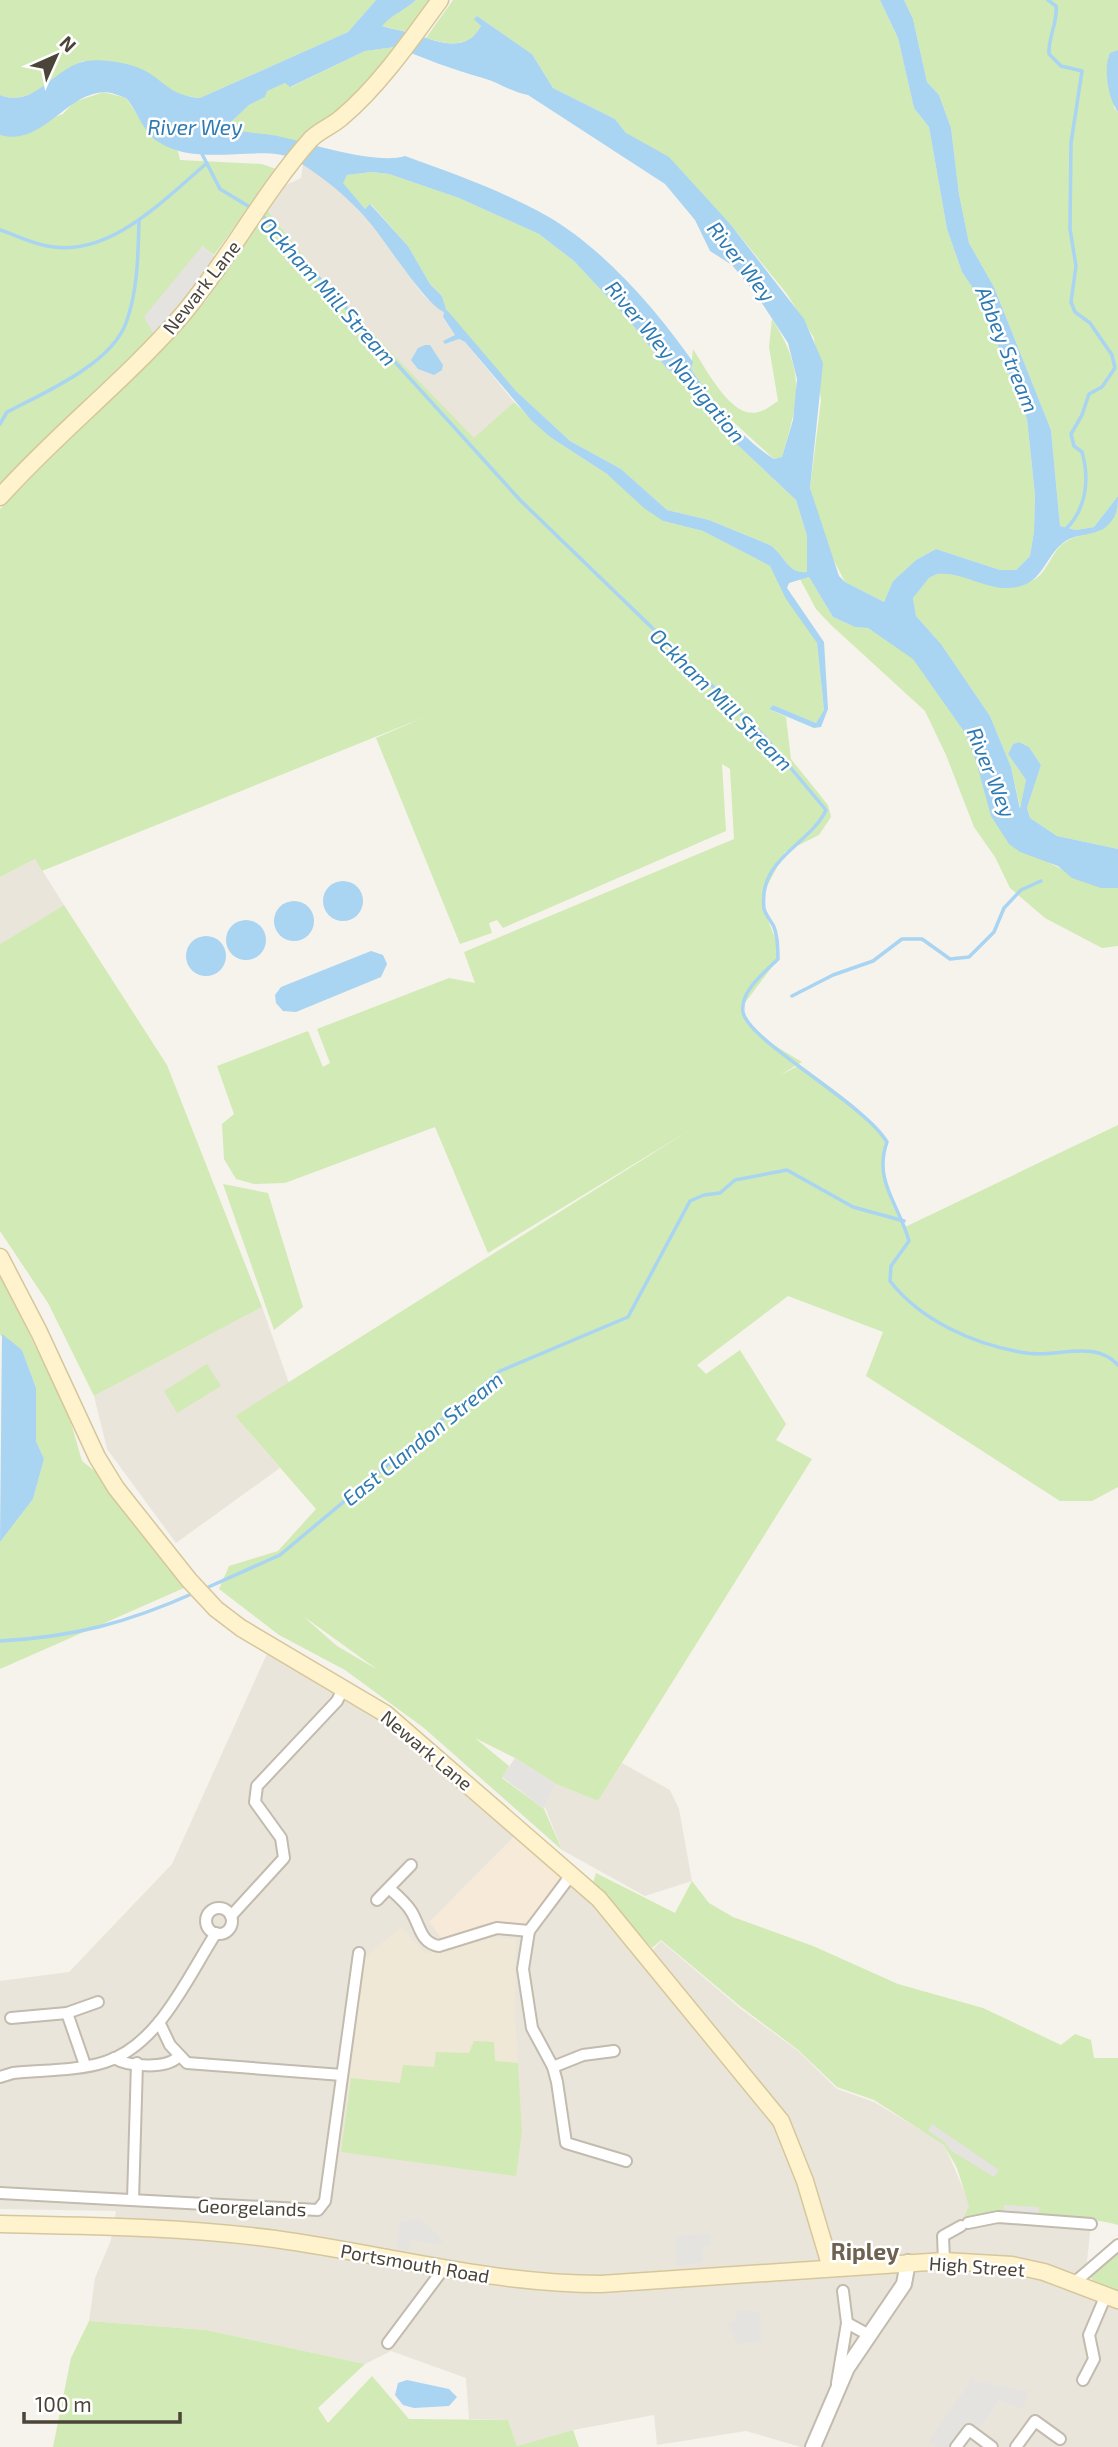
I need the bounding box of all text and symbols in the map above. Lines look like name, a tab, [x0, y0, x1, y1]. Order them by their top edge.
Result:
north arrow	[21, 21, 91, 91]
text: N	[55, 31, 81, 57]
water label: River Wey	[148, 114, 242, 140]
water label: Ockham Mill Stream	[256, 211, 402, 371]
water label: River Wey	[702, 216, 781, 307]
street label: Newark Lane	[157, 236, 245, 338]
water label: River Wey Navigation	[600, 275, 751, 448]
water label: Abbey Stream	[970, 281, 1045, 416]
water label: Ockham Mill Stream	[645, 622, 799, 776]
water label: River Wey	[962, 723, 1021, 821]
water label: East Clandon Stream	[337, 1366, 507, 1510]
street label: Newark Lane	[377, 1705, 477, 1795]
street label: Georgelands	[197, 2194, 307, 2220]
district label: Ripley	[831, 2237, 899, 2265]
street label: Portsmouth Road	[339, 2239, 491, 2287]
street label: High Street	[928, 2251, 1026, 2281]
scale bar	[24, 2380, 180, 2424]
text: 100 m	[35, 2391, 92, 2416]

